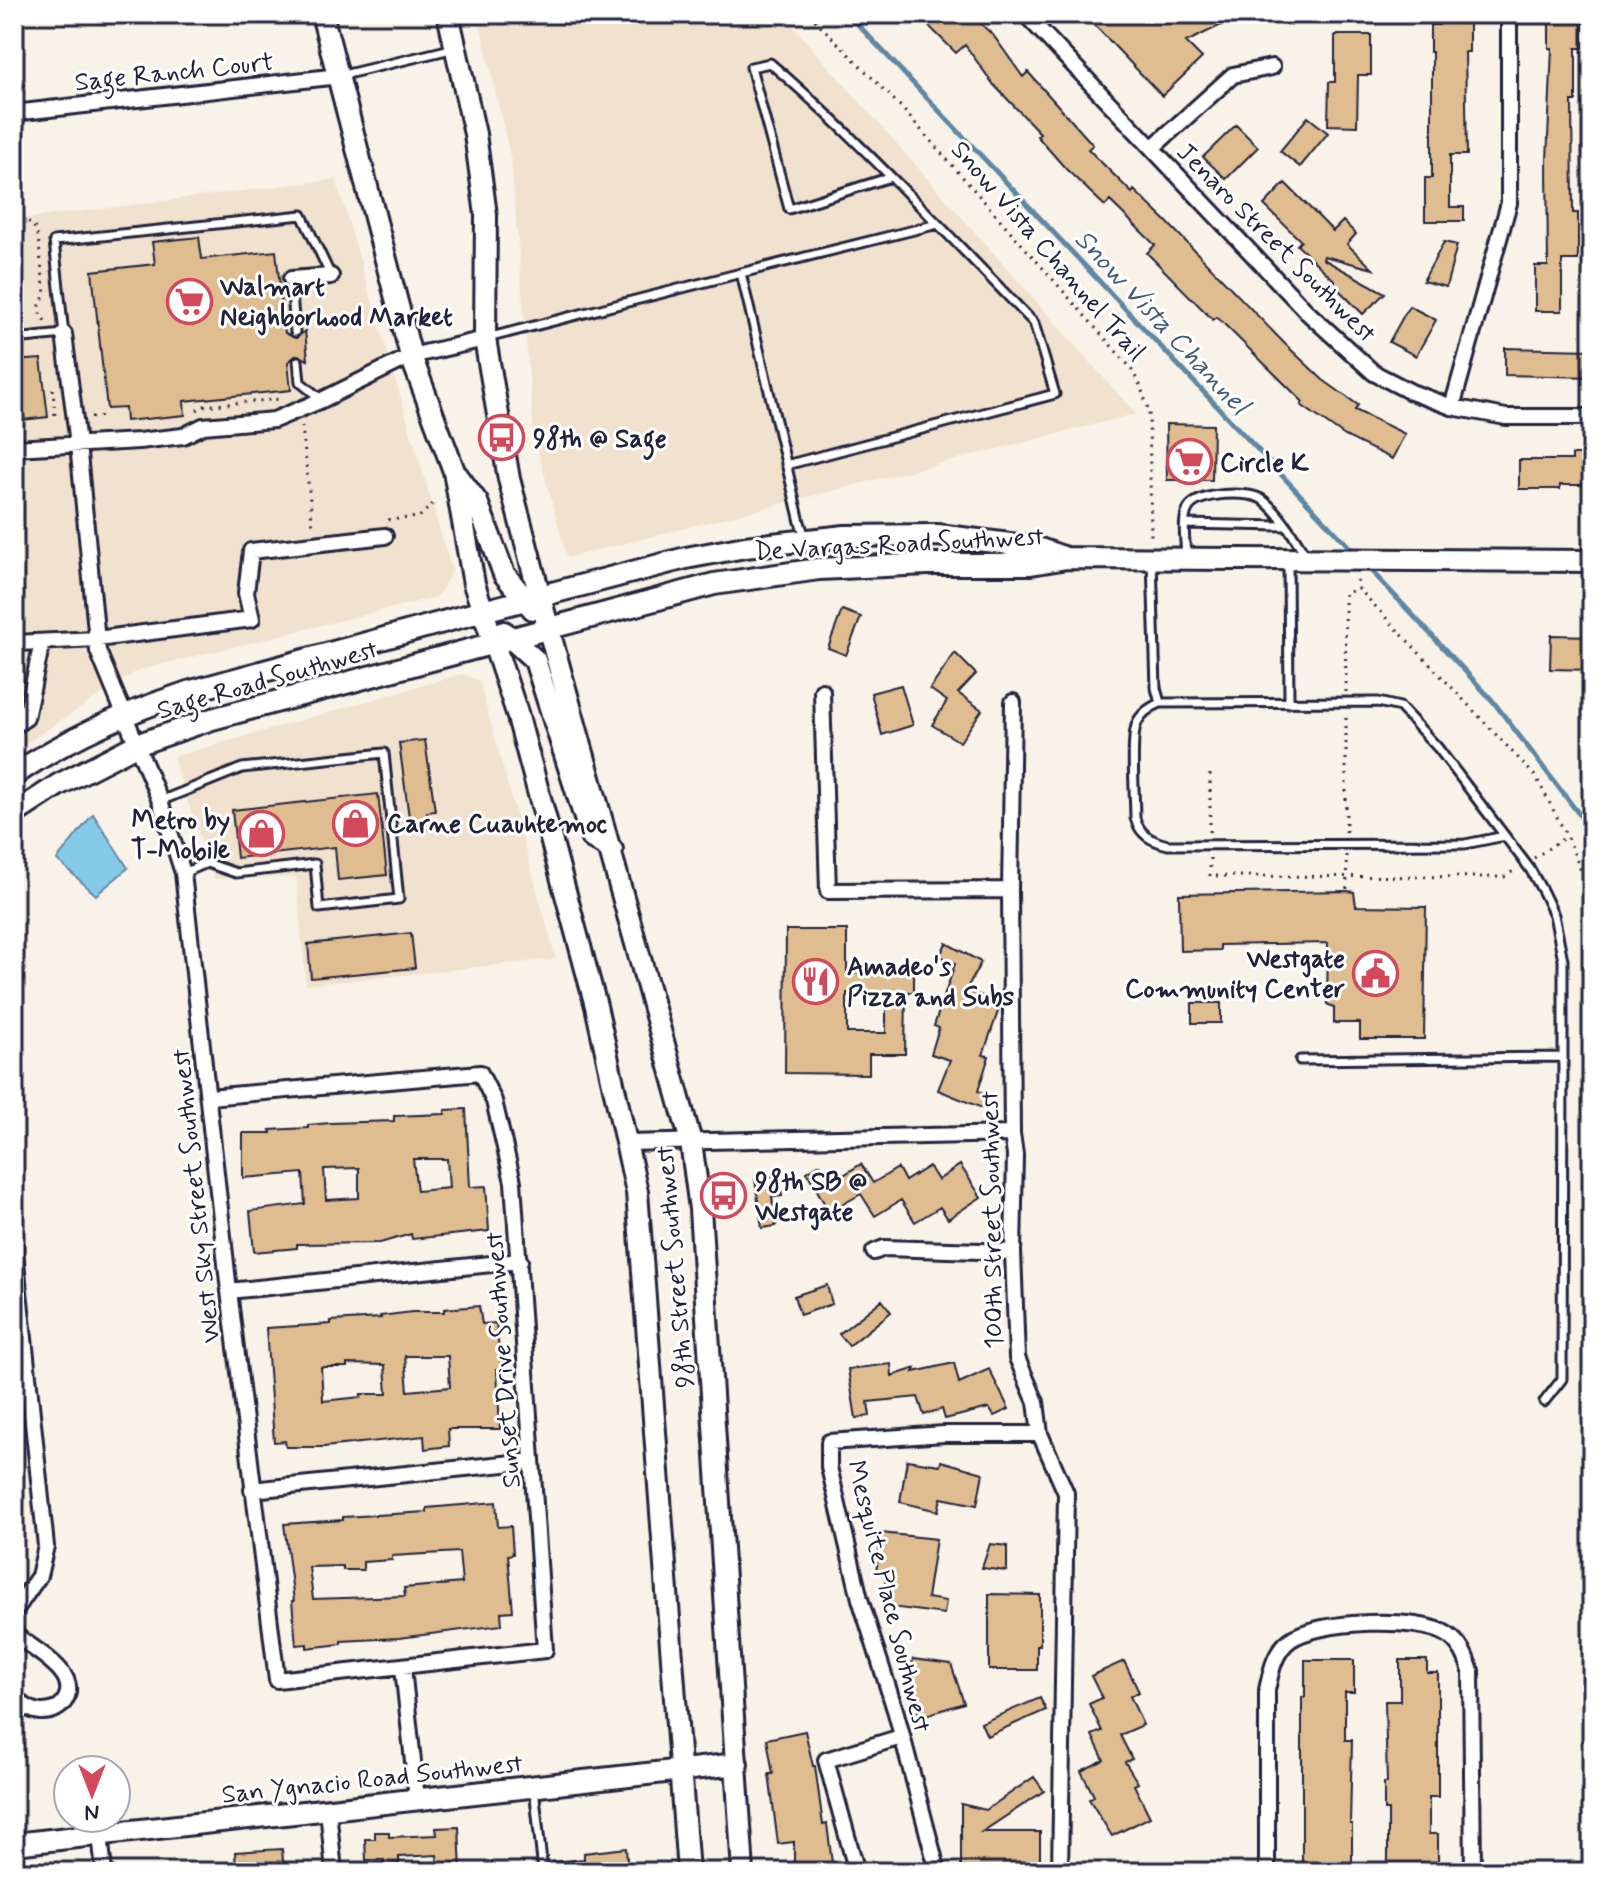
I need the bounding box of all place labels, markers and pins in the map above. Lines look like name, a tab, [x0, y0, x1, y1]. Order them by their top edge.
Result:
place label: Walmart Neighborhood Market	[219, 271, 453, 336]
supermarket icon: Walmart Neighborhood Market	[165, 277, 213, 325]
bus stop icon: 98th @ Sage	[478, 414, 526, 462]
place label: 98th @ Sage	[533, 423, 667, 460]
supermarket icon: Circle K	[1165, 438, 1213, 486]
place label: Circle K	[1220, 447, 1309, 481]
shop icon: Carne Cuauhtemoc	[332, 799, 380, 847]
place label: Metro by T-Mobile	[131, 804, 230, 868]
place label: Carne Cuauhtemoc	[387, 808, 607, 842]
shop icon: Metro by T-Mobile	[237, 810, 285, 858]
place label: Westgate Community Center	[1125, 943, 1345, 1007]
public building icon: Westgate Community Center	[1352, 949, 1400, 997]
place label: Amadeo's Pizza and Subs	[847, 951, 1014, 1015]
restaurant icon: Amadeo's Pizza and Subs	[792, 957, 840, 1005]
place label: 98th SB @ Westgate	[754, 1166, 867, 1231]
bus stop icon: 98th SB @ Westgate	[700, 1172, 748, 1220]

